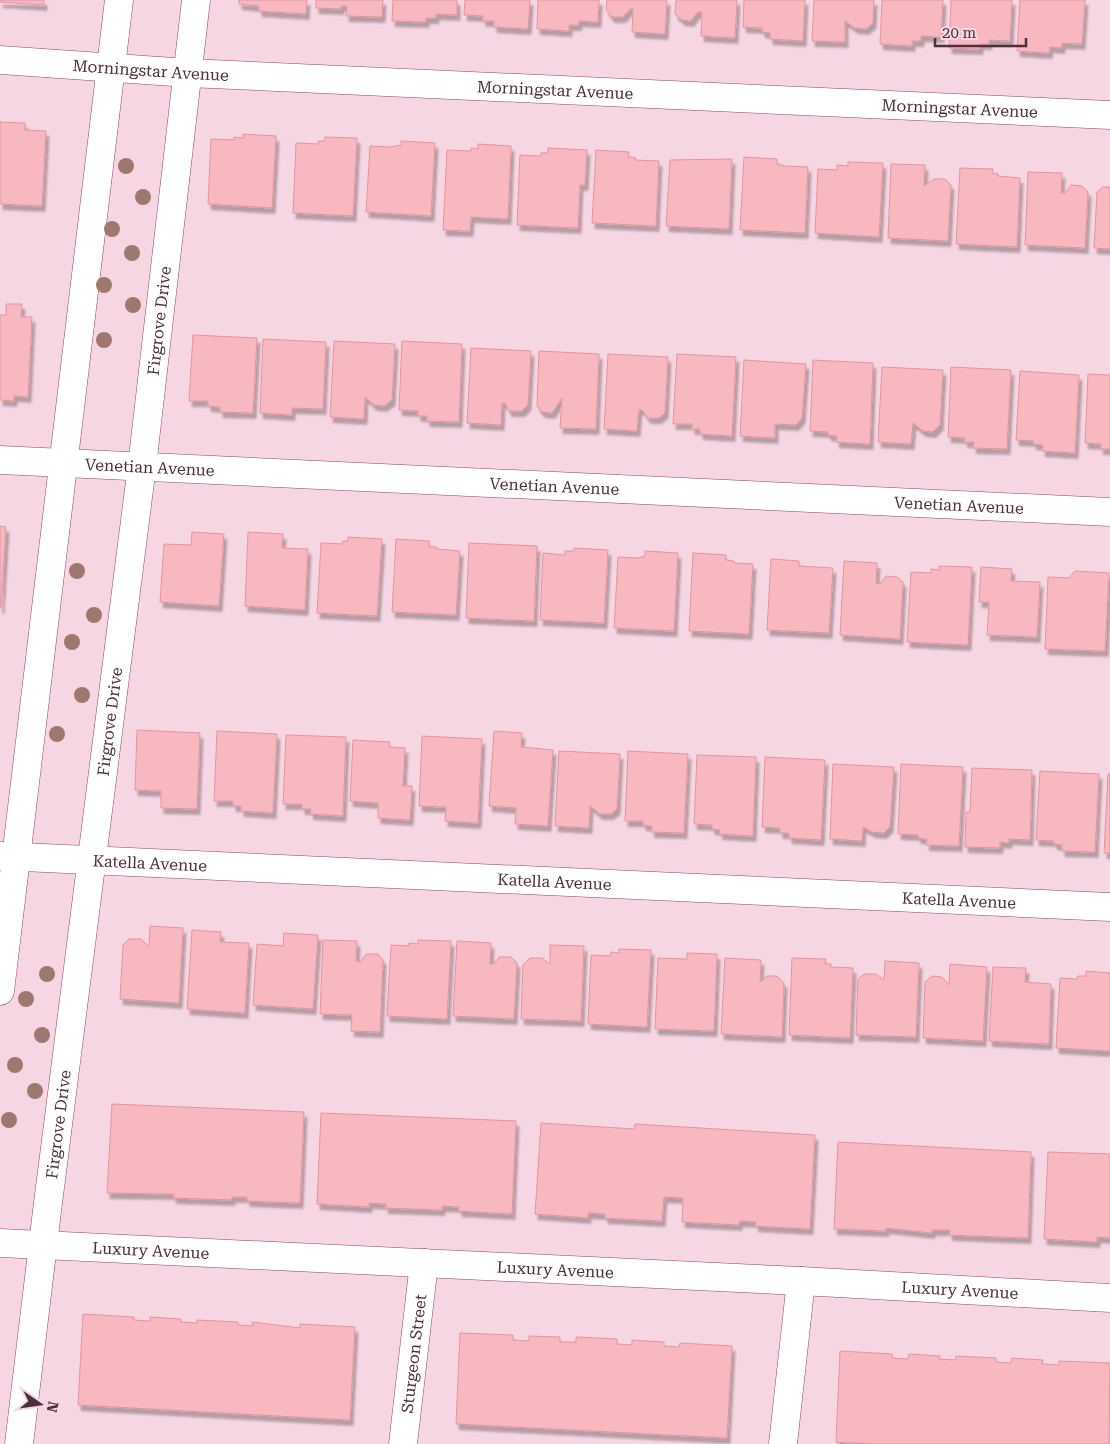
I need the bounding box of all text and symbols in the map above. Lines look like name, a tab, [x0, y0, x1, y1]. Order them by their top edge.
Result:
scale bar	[935, 15, 1026, 47]
text: 20 m	[942, 24, 977, 42]
street label: Morningstar Avenue	[72, 56, 229, 84]
street label: Morningstar Avenue	[477, 77, 634, 103]
street label: Morningstar Avenue	[881, 95, 1039, 121]
street label: Firgrove Drive	[143, 265, 175, 376]
street label: Venetian Avenue	[85, 454, 215, 480]
street label: Venetian Avenue	[489, 473, 620, 499]
street label: Venetian Avenue	[894, 492, 1024, 517]
street label: Firgrove Drive	[93, 666, 126, 777]
street label: Katella Avenue	[92, 851, 208, 875]
street label: Katella Avenue	[497, 869, 612, 894]
street label: Katella Avenue	[901, 888, 1017, 912]
street label: Firgrove Drive	[42, 1069, 74, 1180]
street label: Luxury Avenue	[92, 1238, 210, 1262]
street label: Luxury Avenue	[496, 1257, 615, 1282]
street label: Luxury Avenue	[901, 1277, 1019, 1302]
street label: Sturgeon Street	[397, 1293, 430, 1414]
north arrow	[15, 1379, 65, 1429]
text: N	[44, 1400, 62, 1414]

